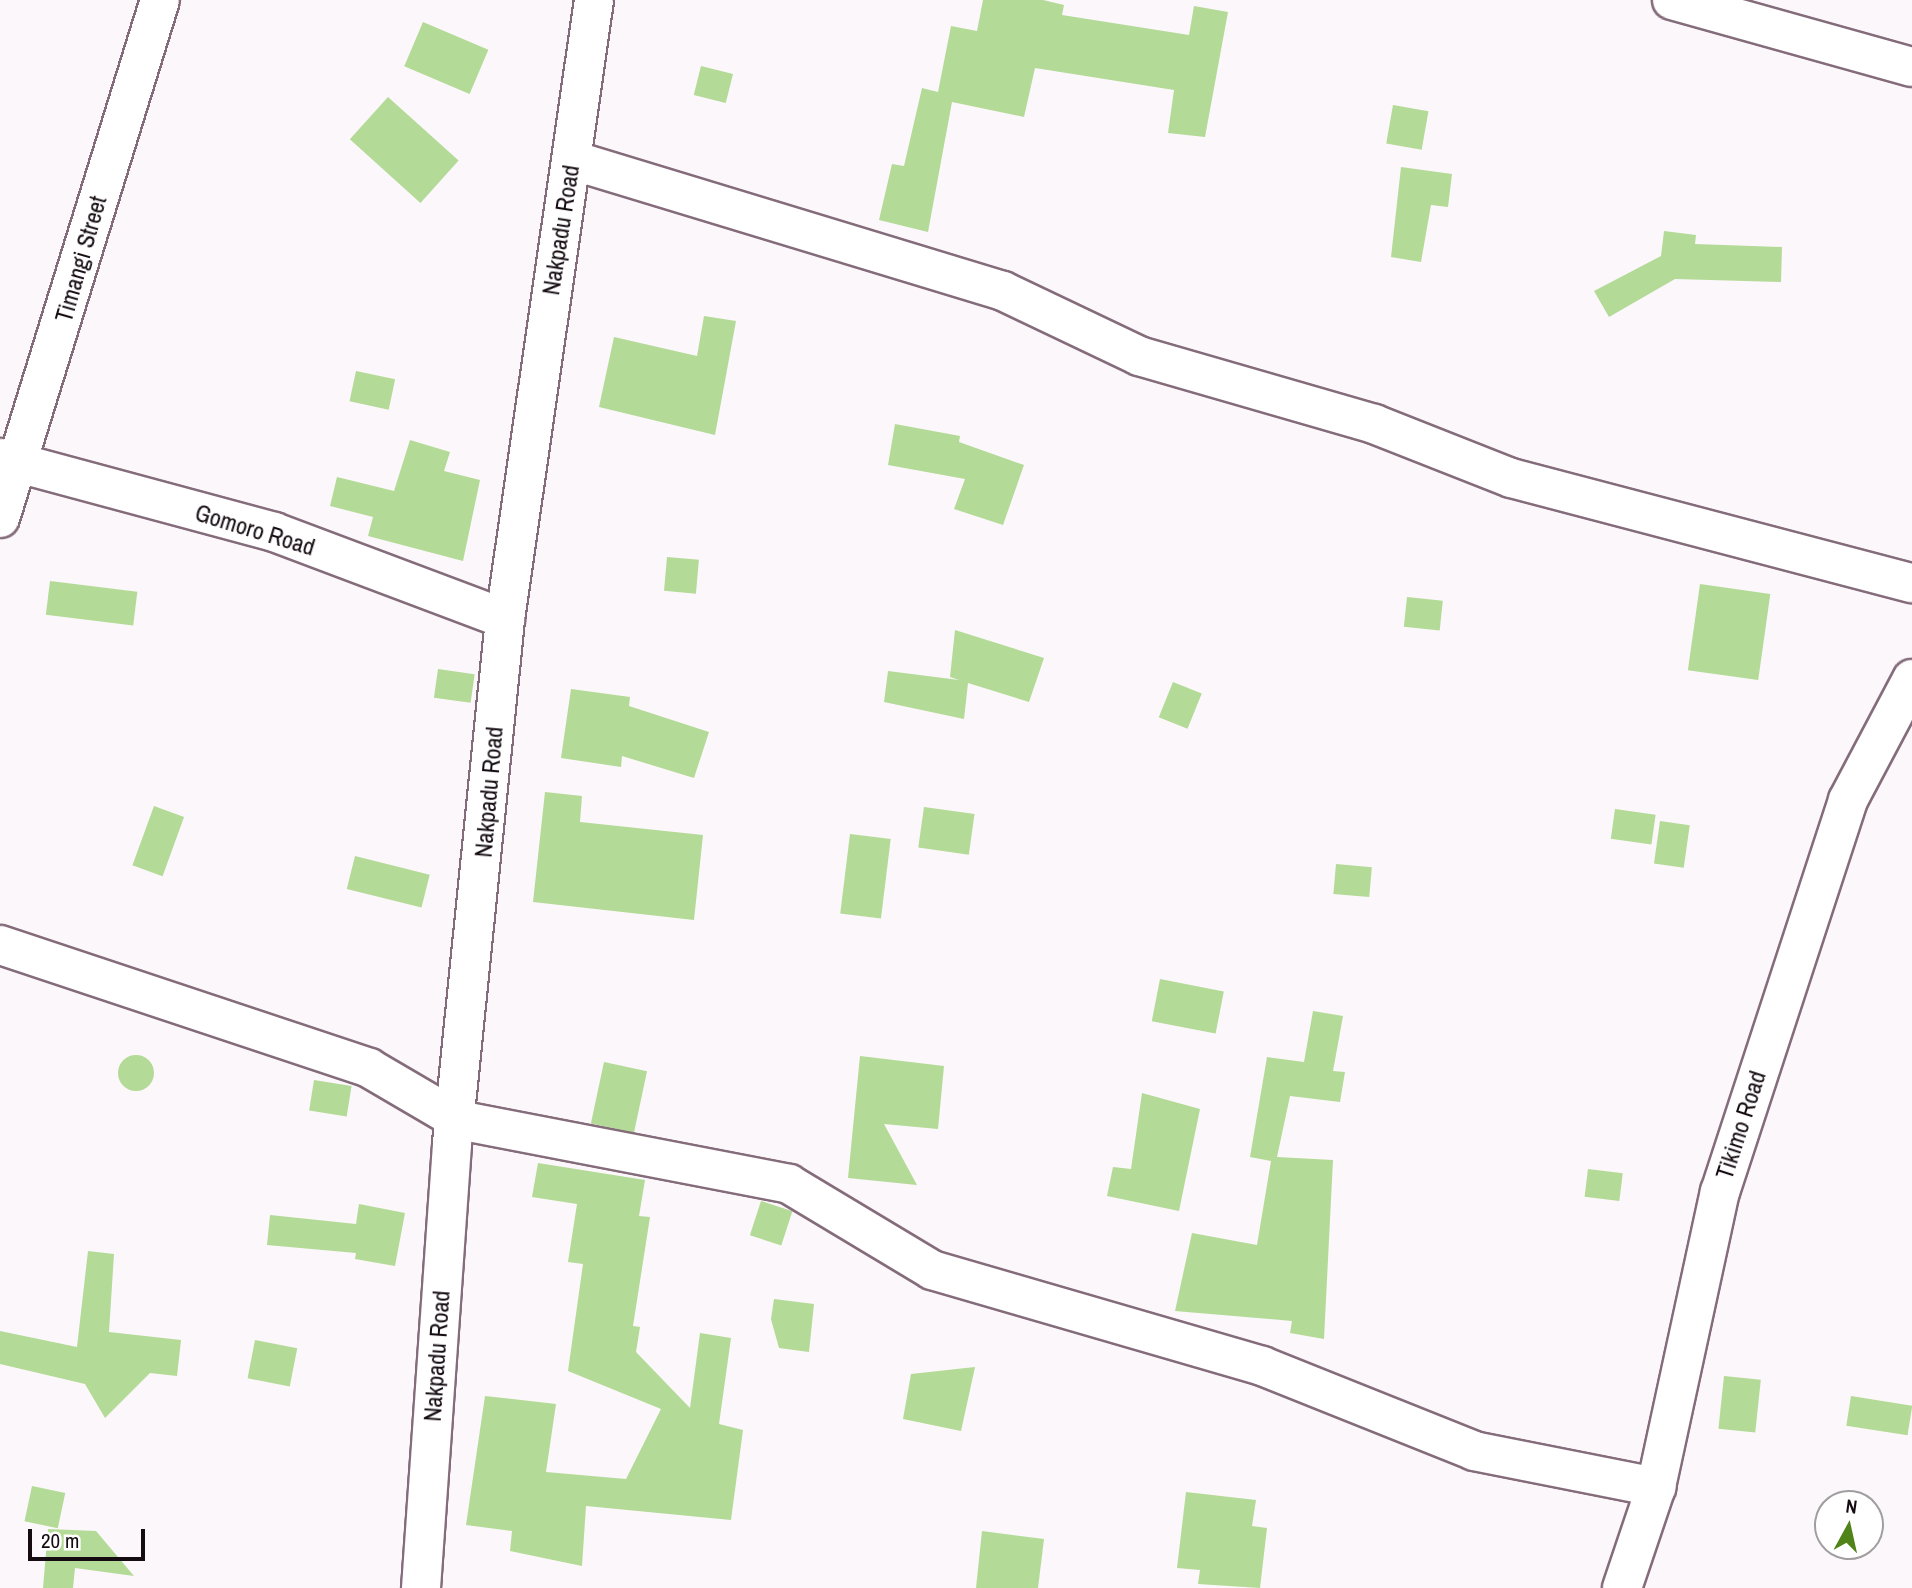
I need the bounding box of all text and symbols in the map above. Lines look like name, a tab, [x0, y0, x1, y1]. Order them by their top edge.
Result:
street label: Nakpadu Road	[537, 163, 585, 297]
street label: Timangi Street	[49, 193, 113, 325]
street label: Gomoro Road	[192, 498, 318, 562]
street label: Nakpadu Road	[469, 725, 509, 859]
street label: Tikimo Road	[1710, 1067, 1772, 1183]
street label: Nakpadu Road	[418, 1290, 456, 1422]
north arrow	[1814, 1490, 1884, 1560]
text: N	[1844, 1493, 1859, 1520]
scale bar	[32, 1514, 149, 1558]
text: 20 m	[41, 1526, 79, 1555]

